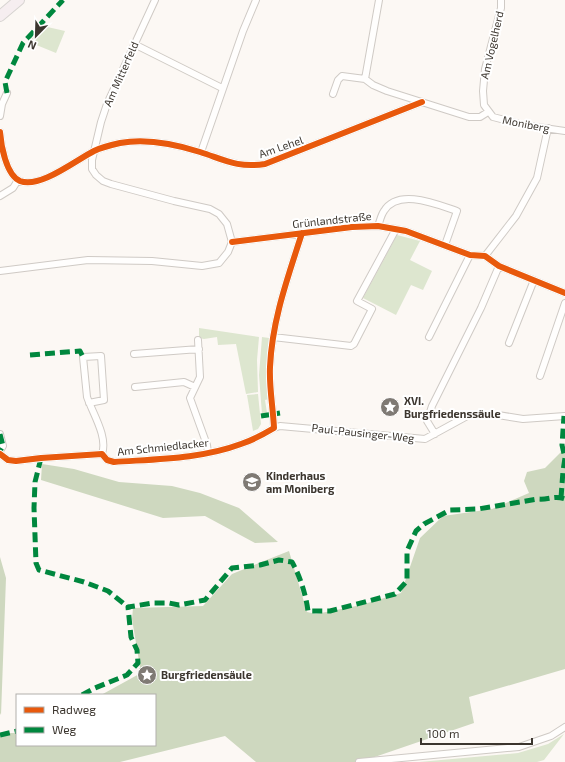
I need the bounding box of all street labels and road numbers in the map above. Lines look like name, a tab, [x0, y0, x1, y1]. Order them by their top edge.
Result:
street label: Am Vogelherd	[477, 10, 506, 80]
street label: Am Mitterfeld	[100, 39, 141, 108]
street label: Moniberg	[501, 113, 551, 134]
street label: Am Lehel	[257, 133, 305, 160]
street label: Grünlandstraße	[292, 209, 372, 230]
street label: Paul-Pausinger-Weg	[311, 421, 415, 444]
street label: Am Schmiedlacker	[117, 435, 210, 458]

